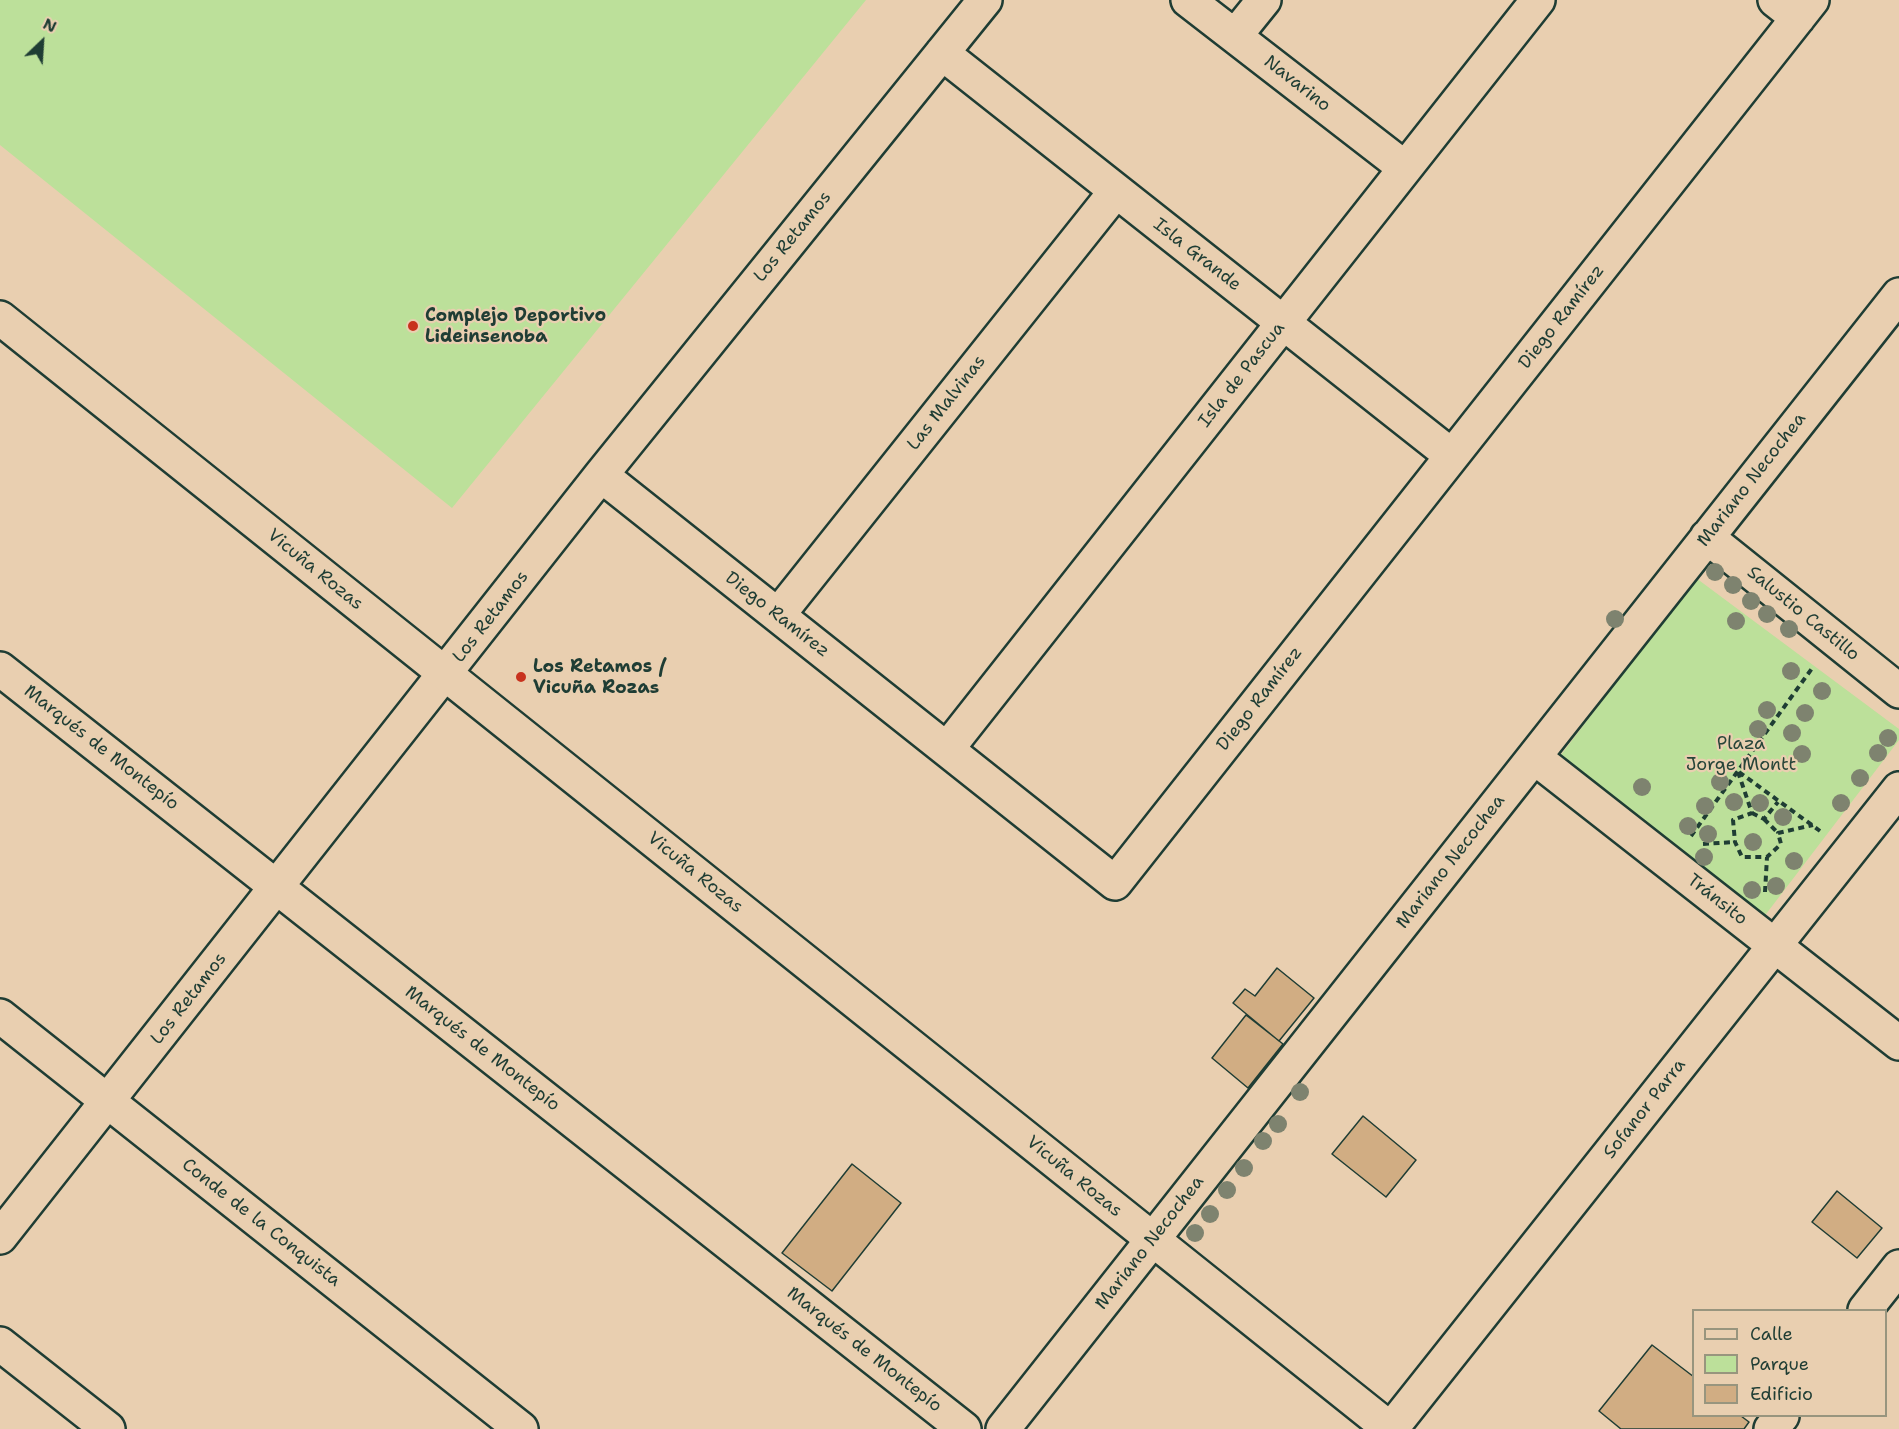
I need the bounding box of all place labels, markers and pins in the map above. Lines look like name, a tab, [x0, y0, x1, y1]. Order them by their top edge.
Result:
place label: Complejo Deportivo Lideinsenoba	[425, 305, 606, 348]
marker: Complejo Deportivo Lideinsenoba	[406, 319, 420, 333]
place label: Los Retamos / Vicuña Rozas	[533, 656, 666, 698]
marker: Los Retamos / Vicuña Rozas	[514, 670, 528, 684]

